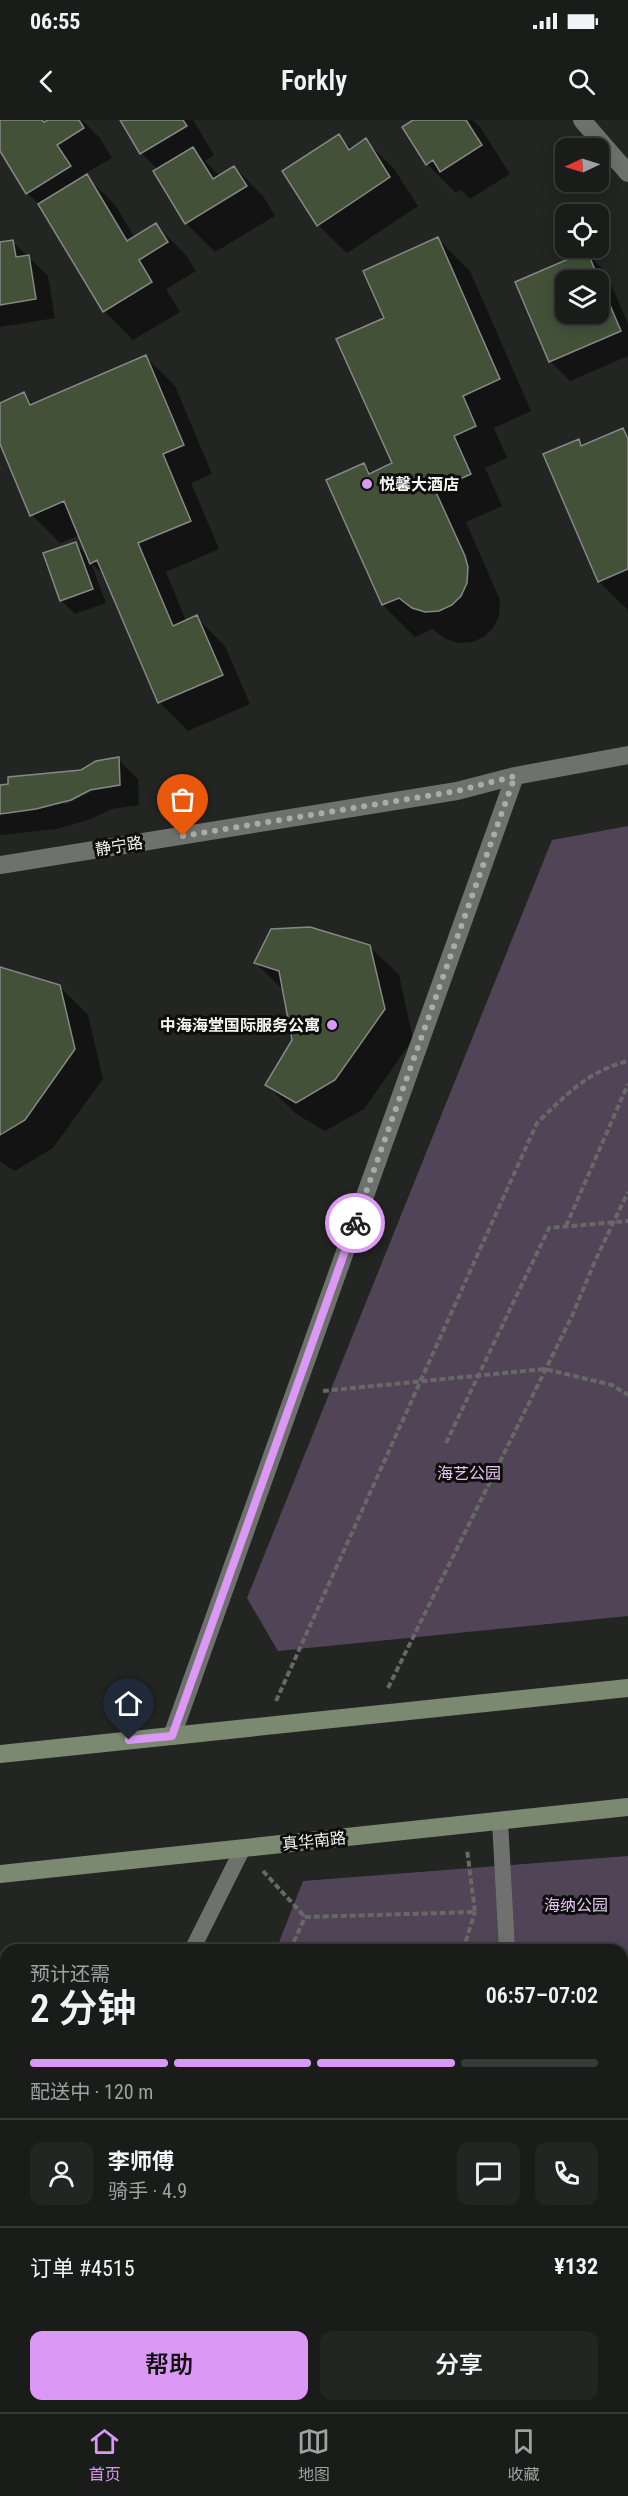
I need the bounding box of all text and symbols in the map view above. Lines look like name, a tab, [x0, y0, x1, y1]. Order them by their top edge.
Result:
text: 06:55	[30, 9, 81, 34]
icon: back	[30, 65, 63, 98]
text: Forkly	[281, 65, 347, 97]
icon: search	[565, 65, 598, 98]
north arrow	[555, 138, 609, 192]
map controls	[555, 138, 609, 324]
button: locate	[555, 204, 609, 258]
button: layers	[555, 270, 609, 324]
place label: 悦馨大酒店	[379, 475, 459, 494]
marker: 悦馨大酒店	[360, 477, 374, 491]
pin	[157, 774, 208, 836]
icon: bag	[166, 783, 199, 816]
street label: 静宁路	[94, 833, 144, 859]
place label: 中海海堂国际服务公寓	[160, 1016, 320, 1035]
marker: 中海海堂国际服务公寓	[325, 1018, 339, 1032]
courier	[325, 1193, 385, 1253]
icon: bike	[339, 1207, 372, 1240]
park label: 海艺公园	[437, 1464, 501, 1483]
pin	[103, 1678, 154, 1740]
icon: home	[112, 1687, 145, 1720]
street label: 真华南路	[281, 1828, 347, 1854]
park label: 海纳公园	[544, 1896, 608, 1915]
text: 预计还需	[30, 1962, 110, 1986]
text: 06:57–07:02	[486, 1983, 598, 2008]
text: 2 分钟	[30, 1986, 137, 2032]
text: 配送中 · 120 m	[30, 2080, 153, 2104]
button: person	[30, 2142, 93, 2205]
button: chat	[457, 2142, 520, 2205]
button: phone	[535, 2142, 598, 2205]
text: 李师傅	[108, 2149, 174, 2174]
text: 骑手 · 4.9	[108, 2179, 187, 2203]
text: ¥132	[554, 2254, 598, 2279]
text: 订单 #4515	[30, 2256, 135, 2281]
button: 帮助	[30, 2331, 308, 2400]
button: 分享	[320, 2331, 598, 2400]
tab: 首页	[88, 2425, 121, 2485]
tab: 地图	[297, 2425, 330, 2485]
tab: 收藏	[507, 2425, 540, 2485]

